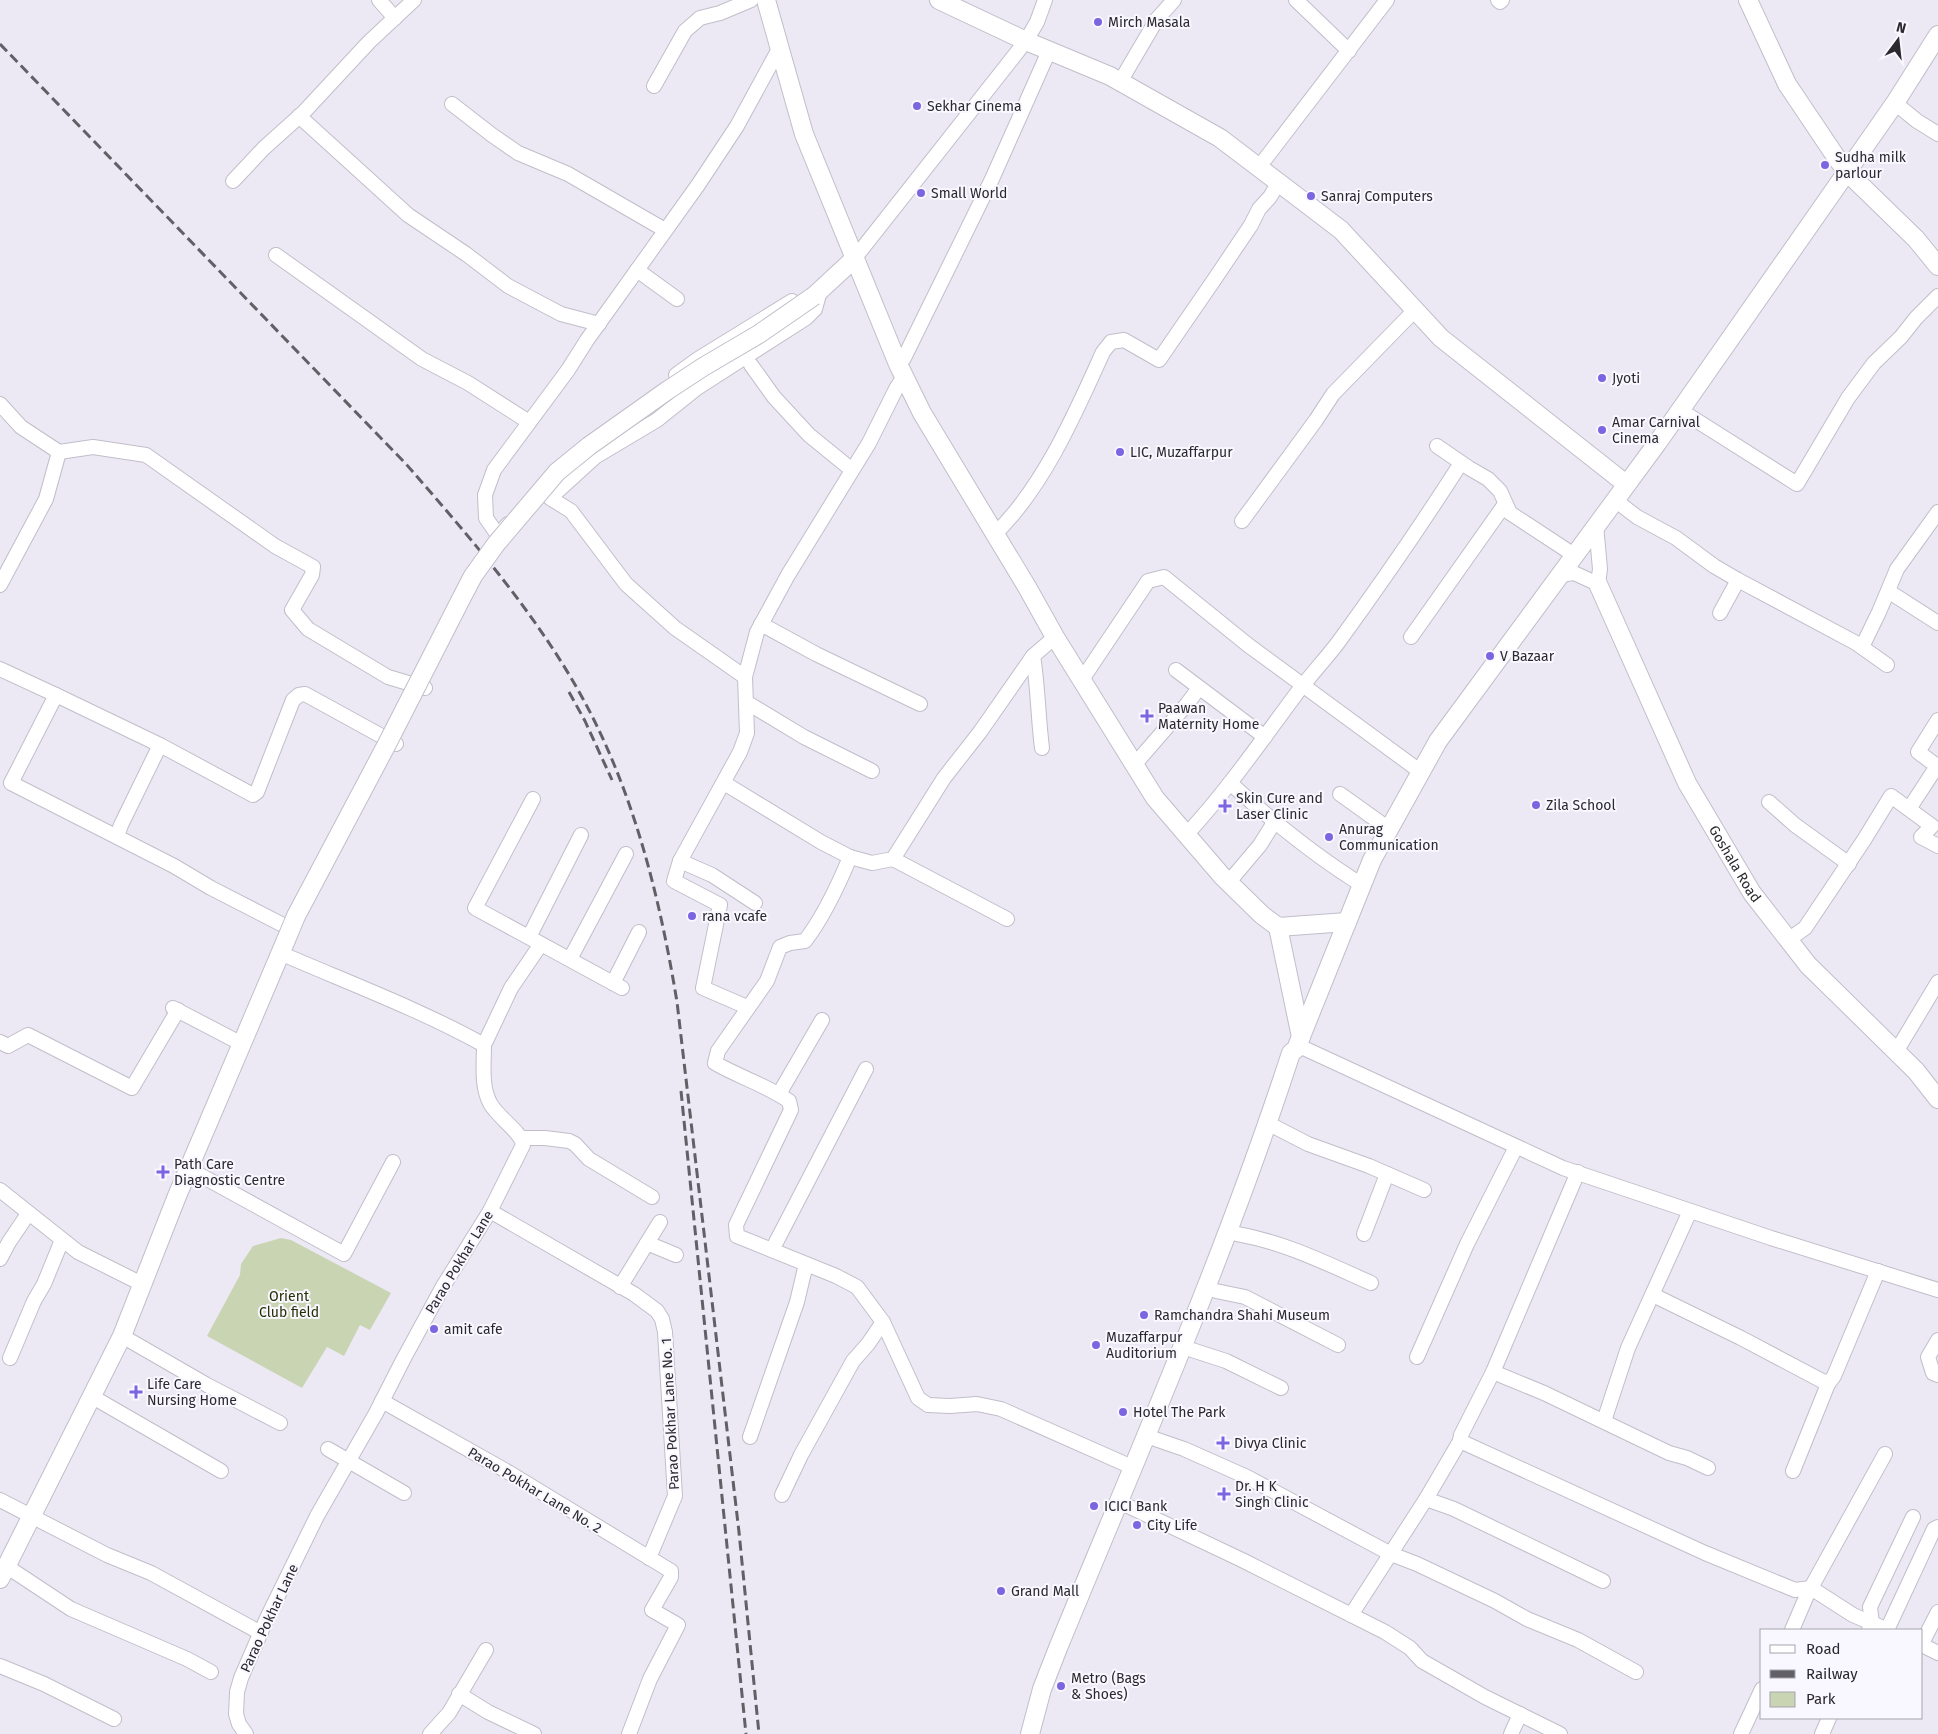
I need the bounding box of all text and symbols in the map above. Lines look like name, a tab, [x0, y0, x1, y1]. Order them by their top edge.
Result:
place label: Mirch Masala	[1108, 14, 1190, 31]
north arrow	[1873, 15, 1923, 65]
marker: Mirch Masala	[1092, 16, 1104, 28]
text: N	[1895, 19, 1908, 37]
place label: Sekhar Cinema	[927, 98, 1022, 115]
marker: Sekhar Cinema	[911, 100, 923, 112]
place label: Sudha milk parlour	[1835, 149, 1907, 182]
marker: Sudha milk parlour	[1819, 159, 1831, 171]
place label: Small World	[931, 185, 1007, 202]
marker: Small World	[915, 187, 927, 199]
place label: Sanraj Computers	[1321, 188, 1433, 205]
marker: Sanraj Computers	[1305, 190, 1317, 202]
place label: Jyoti	[1612, 370, 1640, 387]
marker: Jyoti	[1596, 372, 1608, 384]
place label: Amar Carnival Cinema	[1612, 414, 1700, 447]
marker: Amar Carnival Cinema	[1596, 424, 1608, 436]
place label: LIC, Muzaffarpur	[1130, 444, 1233, 461]
marker: LIC, Muzaffarpur	[1114, 446, 1126, 458]
place label: V Bazaar	[1500, 648, 1555, 665]
marker: V Bazaar	[1484, 650, 1496, 662]
place label: Paawan Maternity Home	[1158, 700, 1259, 733]
marker: Paawan Maternity Home	[1140, 709, 1154, 723]
place label: Skin Cure and Laser Clinic	[1236, 790, 1323, 823]
place label: Zila School	[1546, 797, 1616, 814]
marker: Skin Cure and Laser Clinic	[1218, 799, 1232, 813]
marker: Zila School	[1530, 799, 1542, 811]
place label: Anurag Communication	[1339, 821, 1439, 854]
street label: Goshala Road	[1705, 822, 1764, 906]
marker: Anurag Communication	[1323, 831, 1335, 843]
place label: rana vcafe	[702, 908, 767, 925]
marker: rana vcafe	[686, 910, 698, 922]
place label: Path Care Diagnostic Centre	[174, 1156, 285, 1189]
marker: Path Care Diagnostic Centre	[156, 1165, 170, 1179]
street label: Parao Pokhar Lane	[422, 1207, 497, 1317]
park label: Orient Club field	[259, 1288, 319, 1321]
place label: Ramchandra Shahi Museum	[1154, 1307, 1330, 1324]
marker: Ramchandra Shahi Museum	[1138, 1309, 1150, 1321]
place label: amit cafe	[444, 1321, 503, 1338]
marker: amit cafe	[428, 1323, 440, 1335]
place label: Muzaffarpur Auditorium	[1106, 1329, 1183, 1362]
street label: Parao Pokhar Lane No. 1	[658, 1338, 683, 1490]
marker: Muzaffarpur Auditorium	[1090, 1339, 1102, 1351]
place label: Life Care Nursing Home	[147, 1376, 237, 1409]
marker: Life Care Nursing Home	[129, 1385, 143, 1399]
place label: Hotel The Park	[1133, 1404, 1226, 1421]
marker: Hotel The Park	[1117, 1406, 1129, 1418]
place label: Divya Clinic	[1234, 1435, 1307, 1452]
marker: Divya Clinic	[1216, 1436, 1230, 1450]
street label: Parao Pokhar Lane No. 2	[465, 1444, 605, 1537]
place label: Dr. H K Singh Clinic	[1235, 1478, 1309, 1511]
marker: Dr. H K Singh Clinic	[1217, 1487, 1231, 1501]
place label: ICICI Bank	[1104, 1498, 1168, 1515]
marker: ICICI Bank	[1088, 1500, 1100, 1512]
place label: City Life	[1147, 1517, 1197, 1534]
marker: City Life	[1131, 1519, 1143, 1531]
street label: Parao Pokhar Lane	[237, 1561, 302, 1675]
place label: Grand Mall	[1011, 1583, 1079, 1600]
marker: Grand Mall	[995, 1585, 1007, 1597]
legend	[1760, 1629, 1923, 1719]
text: Road	[1806, 1640, 1841, 1658]
text: Railway	[1806, 1665, 1858, 1683]
place label: Metro (Bags & Shoes)	[1071, 1670, 1146, 1703]
marker: Metro (Bags & Shoes)	[1055, 1680, 1067, 1692]
text: Park	[1806, 1690, 1836, 1708]

